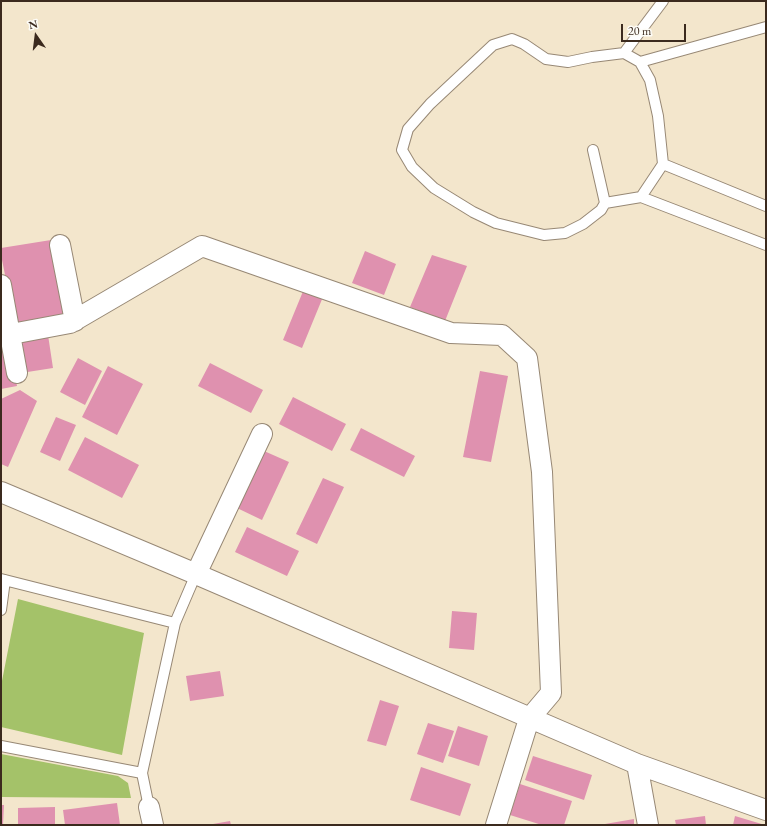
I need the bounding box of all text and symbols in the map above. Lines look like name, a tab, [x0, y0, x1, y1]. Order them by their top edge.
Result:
north arrow	[16, 16, 56, 56]
text: N	[27, 16, 39, 32]
scale bar	[623, 16, 688, 42]
text: 20 m	[628, 23, 651, 39]

